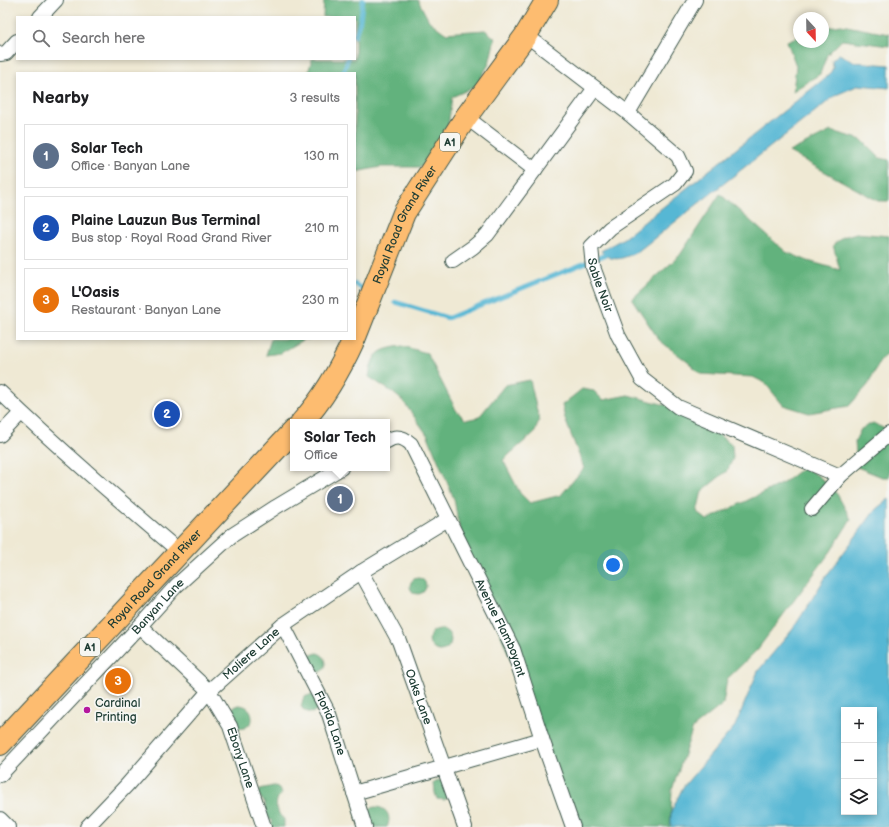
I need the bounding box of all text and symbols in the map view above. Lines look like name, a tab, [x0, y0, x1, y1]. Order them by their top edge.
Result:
north arrow	[793, 12, 829, 48]
search box	[16, 16, 356, 60]
icon: search	[30, 27, 52, 49]
text: Search here	[62, 29, 145, 48]
text: Nearby	[32, 88, 89, 108]
text: 3 results	[289, 90, 340, 106]
road number: A1	[440, 133, 460, 151]
text: Solar Tech	[71, 139, 143, 158]
text: 1	[43, 148, 49, 164]
text: 130 m	[304, 148, 339, 164]
text: Office · Banyan Lane	[71, 158, 190, 174]
street label: Royal Road Grand River	[369, 162, 440, 286]
text: Plaine Lauzun Bus Terminal	[71, 211, 260, 230]
text: 2	[42, 220, 50, 236]
text: 210 m	[305, 220, 339, 236]
text: Bus stop · Royal Road Grand River	[71, 230, 271, 246]
street label: Sable Noir	[585, 257, 617, 315]
text: L'Oasis	[71, 283, 119, 302]
text: 3	[42, 292, 50, 308]
text: 230 m	[302, 292, 339, 308]
text: Restaurant · Banyan Lane	[71, 302, 221, 318]
pin: 2	[154, 399, 180, 429]
popup	[290, 419, 390, 471]
text: Solar Tech	[304, 428, 376, 447]
text: Office	[304, 447, 338, 463]
pin: 1	[327, 484, 353, 514]
street label: Royal Road Grand River	[104, 526, 205, 632]
your location	[603, 555, 623, 575]
street label: Banyan Lane	[128, 575, 187, 638]
street label: Avenue Flamboyant	[472, 576, 529, 679]
street label: Moliere Lane	[219, 624, 283, 683]
road number: A1	[80, 638, 100, 656]
pin: 3	[105, 666, 131, 696]
street label: Oaks Lane	[402, 667, 436, 727]
street label: Florida Lane	[311, 688, 349, 757]
place label: Cardinal Printing	[95, 696, 140, 725]
marker: Cardinal Printing	[82, 705, 92, 715]
map controls	[841, 707, 877, 815]
button: +	[841, 707, 877, 743]
street label: Ebony Lane	[223, 725, 258, 790]
button: −	[841, 743, 877, 779]
button: layers	[841, 779, 877, 815]

